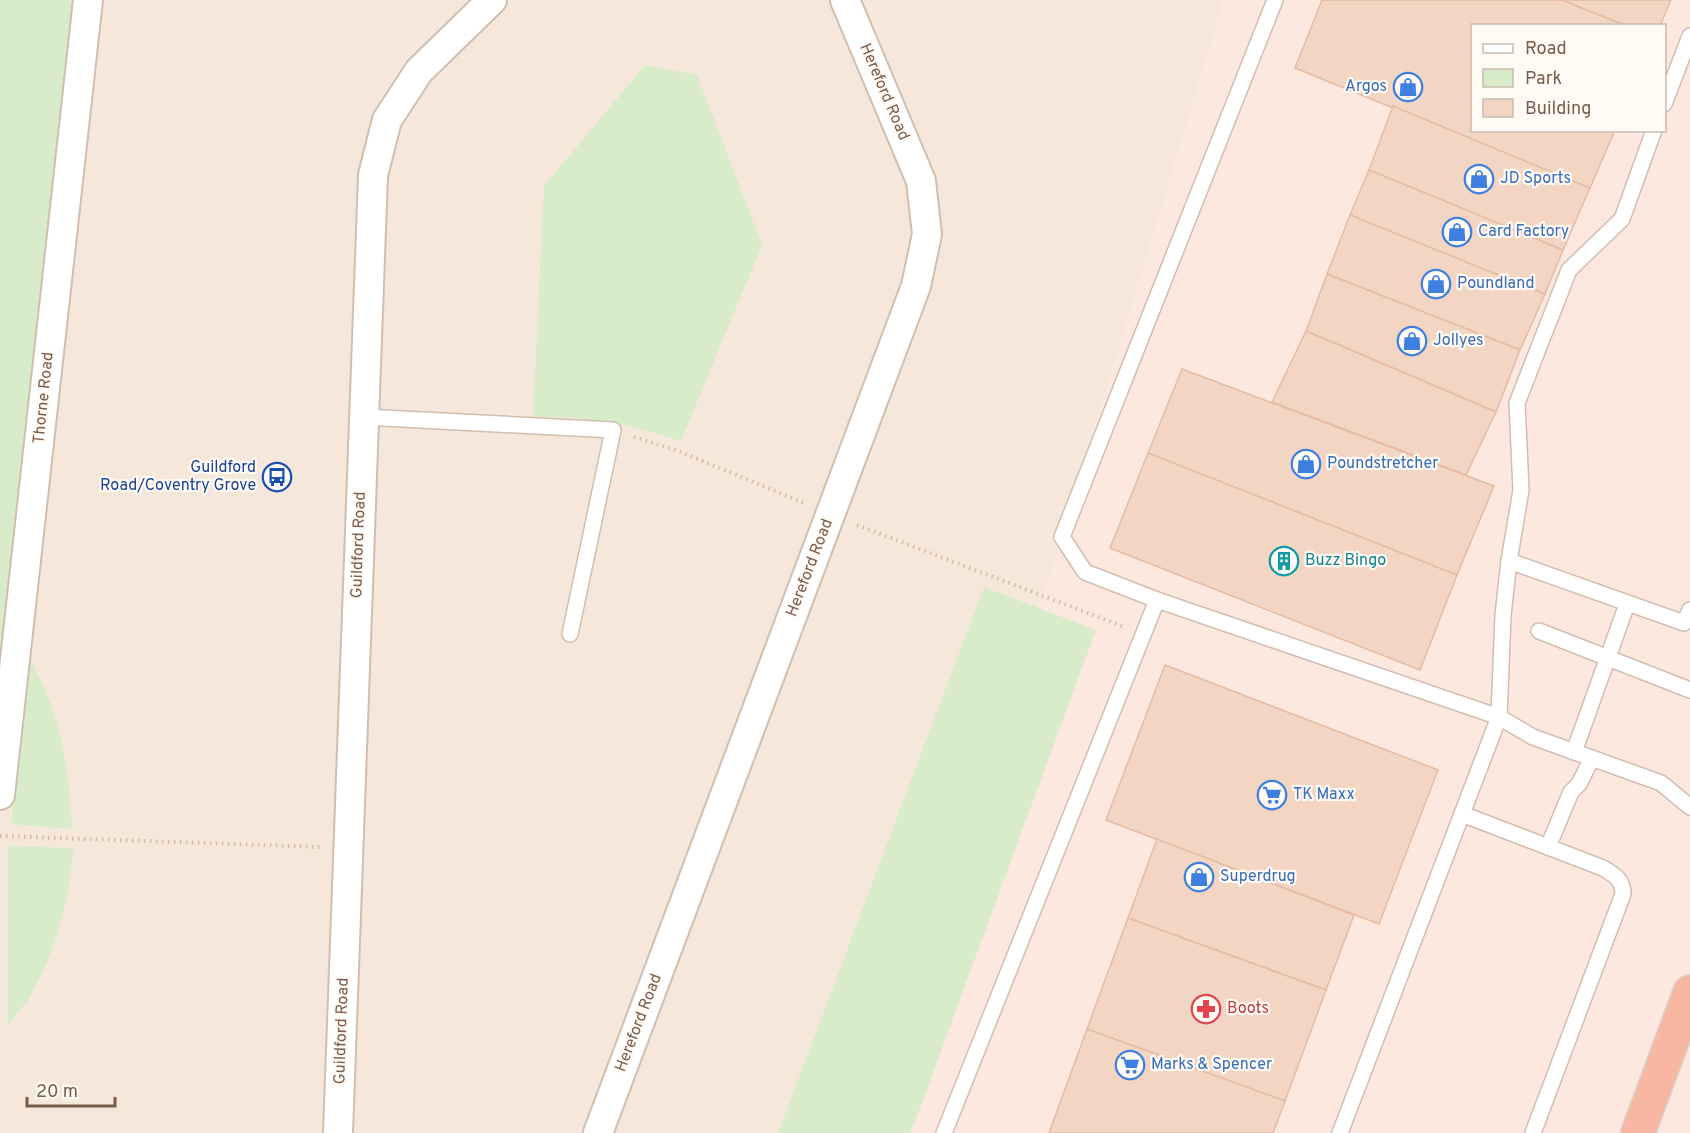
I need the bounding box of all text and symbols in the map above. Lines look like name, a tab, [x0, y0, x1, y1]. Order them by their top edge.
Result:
legend	[1471, 24, 1666, 132]
text: Road	[1525, 38, 1567, 61]
street label: Hereford Road	[855, 40, 913, 144]
text: Park	[1525, 68, 1562, 91]
shop icon: Argos	[1392, 71, 1424, 103]
place label: Argos	[1345, 77, 1387, 97]
text: Building	[1525, 98, 1591, 121]
shop icon: JD Sports	[1463, 163, 1495, 195]
place label: JD Sports	[1500, 169, 1571, 189]
shop icon: Card Factory	[1441, 216, 1473, 248]
place label: Card Factory	[1478, 222, 1569, 242]
shop icon: Poundland	[1420, 268, 1452, 300]
place label: Poundland	[1457, 274, 1534, 294]
shop icon: Jollyes	[1396, 325, 1428, 357]
place label: Jollyes	[1433, 331, 1483, 351]
street label: Thorne Road	[29, 351, 59, 445]
shop icon: Poundstretcher	[1290, 448, 1322, 480]
place label: Poundstretcher	[1327, 454, 1439, 474]
place label: Guildford Road/Coventry Grove	[100, 458, 256, 496]
bus stop icon: Guildford Road/Coventry Grove	[261, 461, 293, 493]
street label: Guildford Road	[347, 491, 371, 599]
street label: Hereford Road	[782, 516, 838, 620]
building icon: Buzz Bingo	[1268, 545, 1300, 577]
place label: Buzz Bingo	[1305, 551, 1386, 571]
supermarket icon: TK Maxx	[1256, 779, 1288, 811]
place label: TK Maxx	[1293, 785, 1355, 805]
shop icon: Superdrug	[1183, 861, 1215, 893]
place label: Superdrug	[1220, 867, 1296, 887]
street label: Hereford Road	[611, 971, 667, 1075]
street label: Guildford Road	[330, 977, 354, 1085]
pharmacy icon: Boots	[1190, 993, 1222, 1025]
place label: Boots	[1227, 999, 1269, 1019]
supermarket icon: Marks & Spencer	[1114, 1049, 1146, 1081]
place label: Marks & Spencer	[1151, 1055, 1272, 1075]
scale bar	[27, 1070, 116, 1108]
text: 20 m	[36, 1081, 78, 1104]

